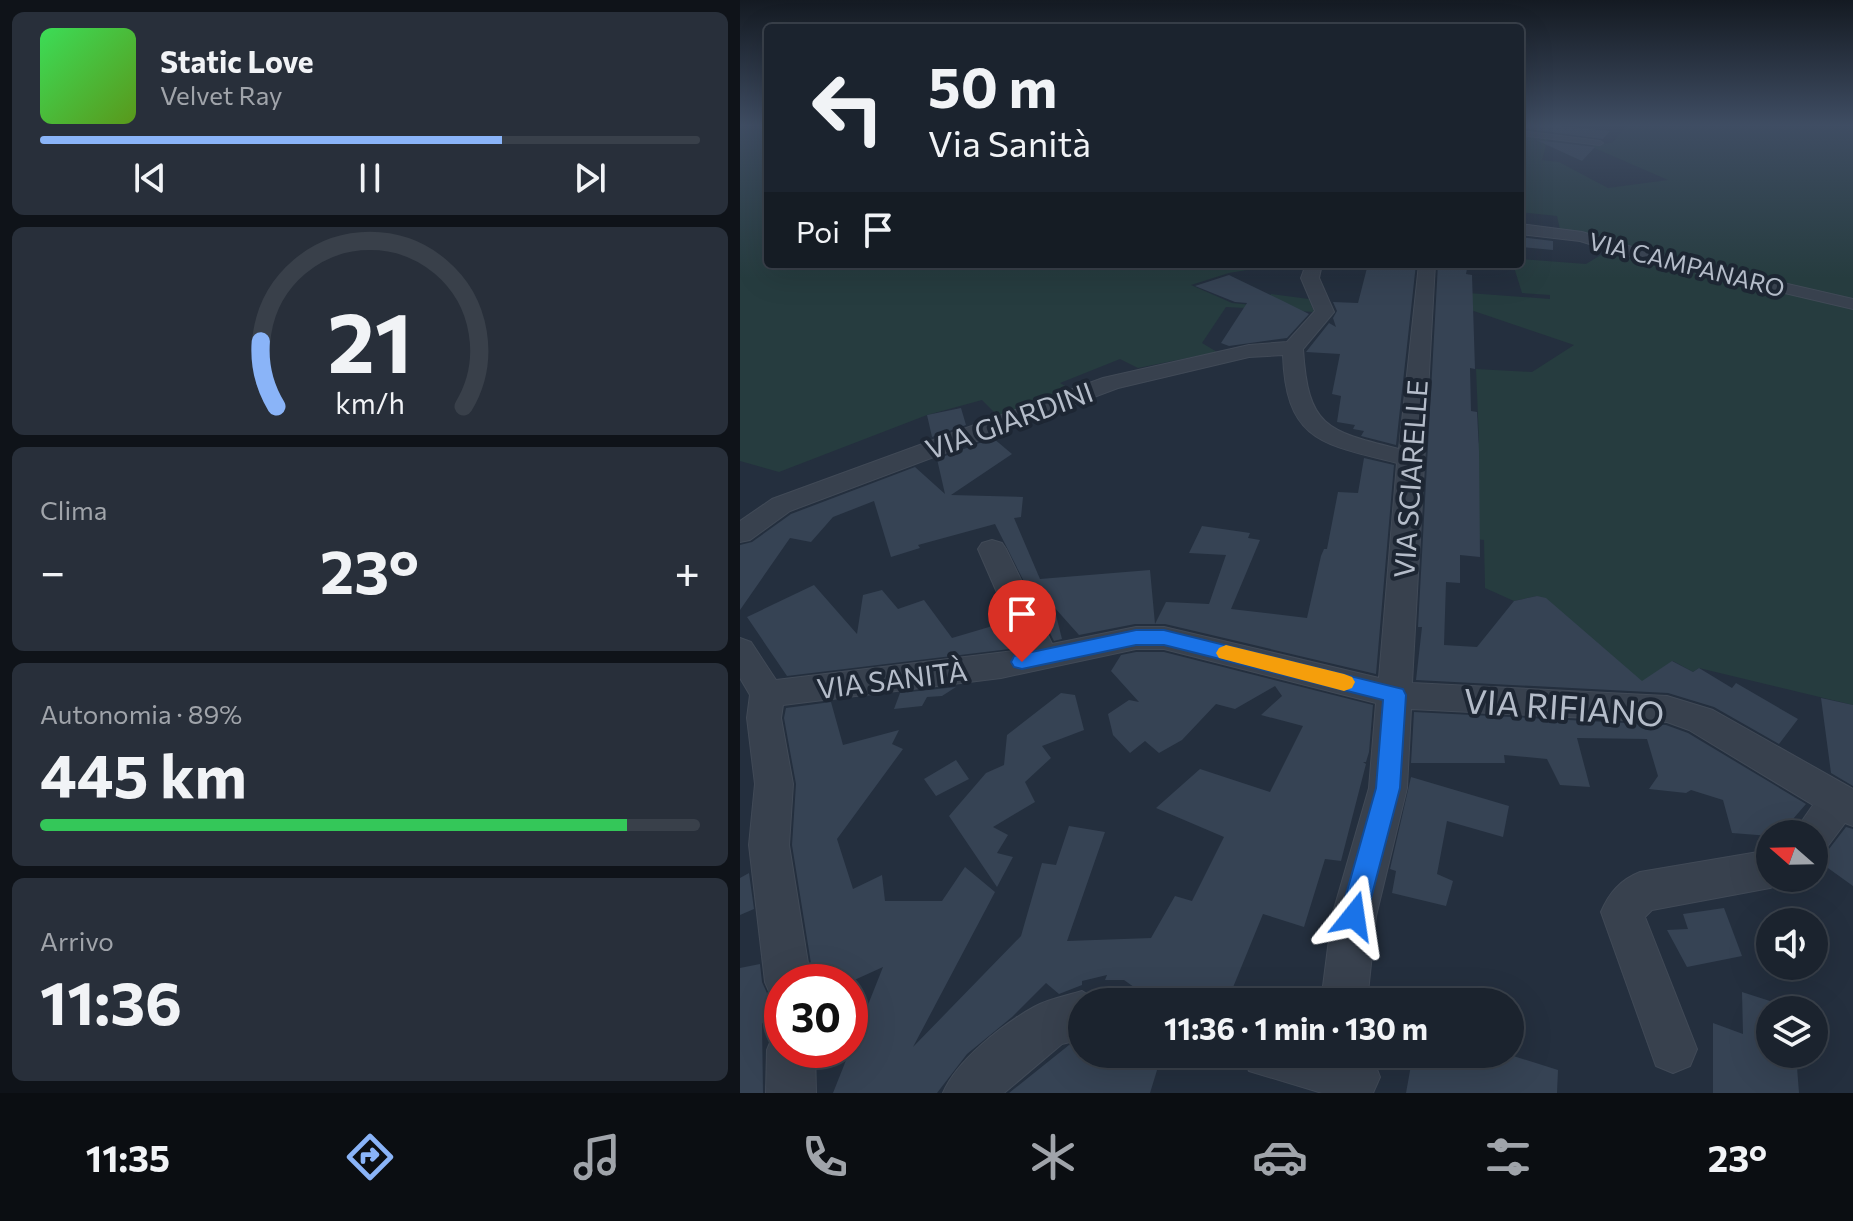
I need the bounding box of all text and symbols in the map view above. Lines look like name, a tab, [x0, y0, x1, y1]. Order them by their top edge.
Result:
text: Static Love	[160, 42, 314, 79]
text: 50 m	[928, 51, 1057, 120]
icon: left	[796, 56, 900, 160]
text: Velvet Ray	[160, 79, 283, 110]
text: Via Sanità	[928, 120, 1091, 164]
icon: previous	[128, 156, 172, 200]
icon: pause	[348, 156, 392, 200]
icon: next	[568, 156, 612, 200]
icon: arrive	[856, 208, 900, 252]
text: Poi	[796, 212, 840, 249]
street label: VIA CAMPANARO	[1586, 226, 1788, 302]
text: 21	[328, 288, 412, 390]
street label: VIA GIARDINI	[921, 374, 1097, 466]
street label: VIA SCIARELLE	[1386, 379, 1434, 579]
text: km/h	[335, 385, 405, 420]
text: Clima	[40, 494, 107, 525]
text: 23°	[320, 533, 419, 606]
text: −	[40, 543, 65, 597]
text: +	[674, 543, 700, 597]
pin	[988, 580, 1056, 662]
icon: arrive	[1000, 592, 1044, 636]
street label: VIA SANITÀ	[815, 653, 969, 705]
street label: VIA RIFIANO	[1462, 678, 1666, 734]
text: Autonomia · 89%	[40, 698, 242, 729]
text: 445 km	[40, 737, 247, 810]
north arrow	[1756, 820, 1828, 892]
map controls	[1756, 820, 1828, 1068]
position arrow	[1312, 874, 1396, 958]
button: sound	[1756, 908, 1828, 980]
text: Arrivo	[40, 925, 114, 956]
text: 11:36	[40, 964, 182, 1037]
speed limit sign: 30	[764, 964, 868, 1068]
button: layers	[1756, 996, 1828, 1068]
text: 11:36 · 1 min · 130 m	[1164, 1009, 1428, 1046]
icon: directions	[342, 1129, 398, 1185]
icon: music	[569, 1129, 625, 1185]
icon: phone	[797, 1129, 853, 1185]
icon: climate	[1025, 1129, 1081, 1185]
icon: car	[1252, 1129, 1308, 1185]
icon: filters	[1480, 1129, 1536, 1185]
text: 11:35	[86, 1135, 170, 1179]
text: 23°	[1708, 1135, 1767, 1179]

